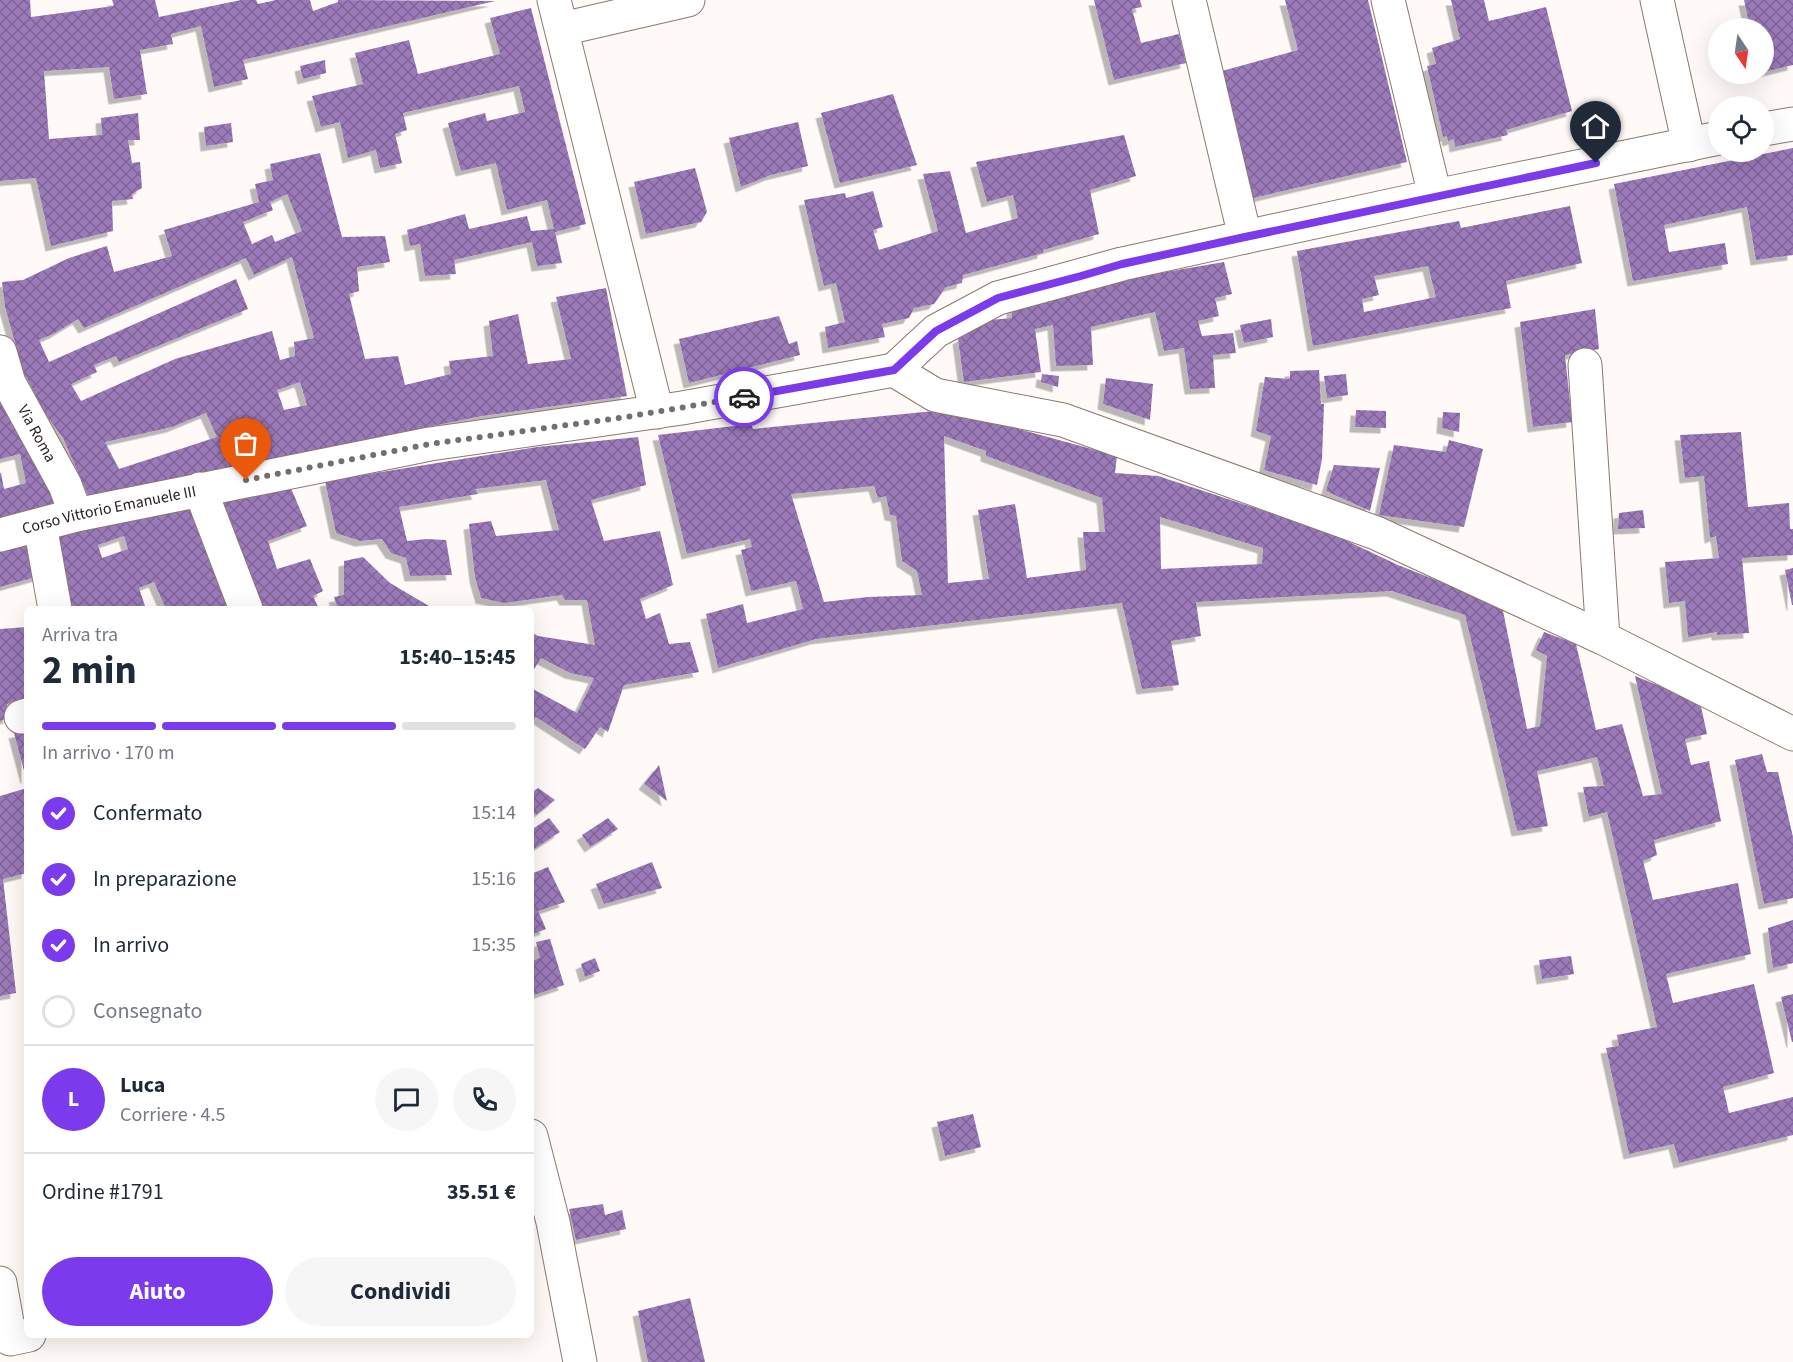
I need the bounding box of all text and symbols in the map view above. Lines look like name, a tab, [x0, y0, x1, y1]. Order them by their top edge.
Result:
north arrow	[1708, 18, 1774, 84]
map controls	[1708, 18, 1774, 162]
button: locate	[1708, 96, 1774, 162]
pin	[1570, 101, 1621, 163]
icon: home	[1579, 110, 1612, 143]
courier	[714, 367, 774, 427]
icon: car	[728, 381, 761, 414]
street label: Via Roma	[12, 401, 61, 466]
pin	[220, 418, 271, 480]
icon: bag	[229, 427, 262, 460]
street label: Corso Vittorio Emanuele III	[20, 480, 198, 540]
text: Arriva tra	[42, 621, 118, 649]
text: 15:40–15:45	[399, 641, 516, 673]
text: 2 min	[42, 643, 137, 699]
text: In arrivo · 170 m	[42, 739, 175, 767]
icon: check	[42, 797, 75, 830]
text: Confermato	[93, 797, 202, 829]
text: 15:14	[471, 799, 516, 827]
icon: check	[42, 863, 75, 896]
text: In preparazione	[93, 863, 237, 895]
text: 15:16	[471, 865, 516, 893]
icon: check	[42, 929, 75, 962]
text: In arrivo	[93, 929, 169, 961]
text: 15:35	[471, 931, 516, 959]
text: Consegnato	[93, 995, 202, 1027]
button: chat	[375, 1068, 438, 1131]
button: phone	[453, 1068, 516, 1131]
text: Luca	[120, 1069, 165, 1101]
text: L	[68, 1083, 79, 1115]
text: Corriere · 4.5	[120, 1101, 225, 1129]
text: Ordine #1791	[42, 1176, 164, 1208]
text: 35.51 €	[447, 1176, 516, 1208]
button: Aiuto	[42, 1257, 273, 1326]
button: Condividi	[285, 1257, 516, 1326]

